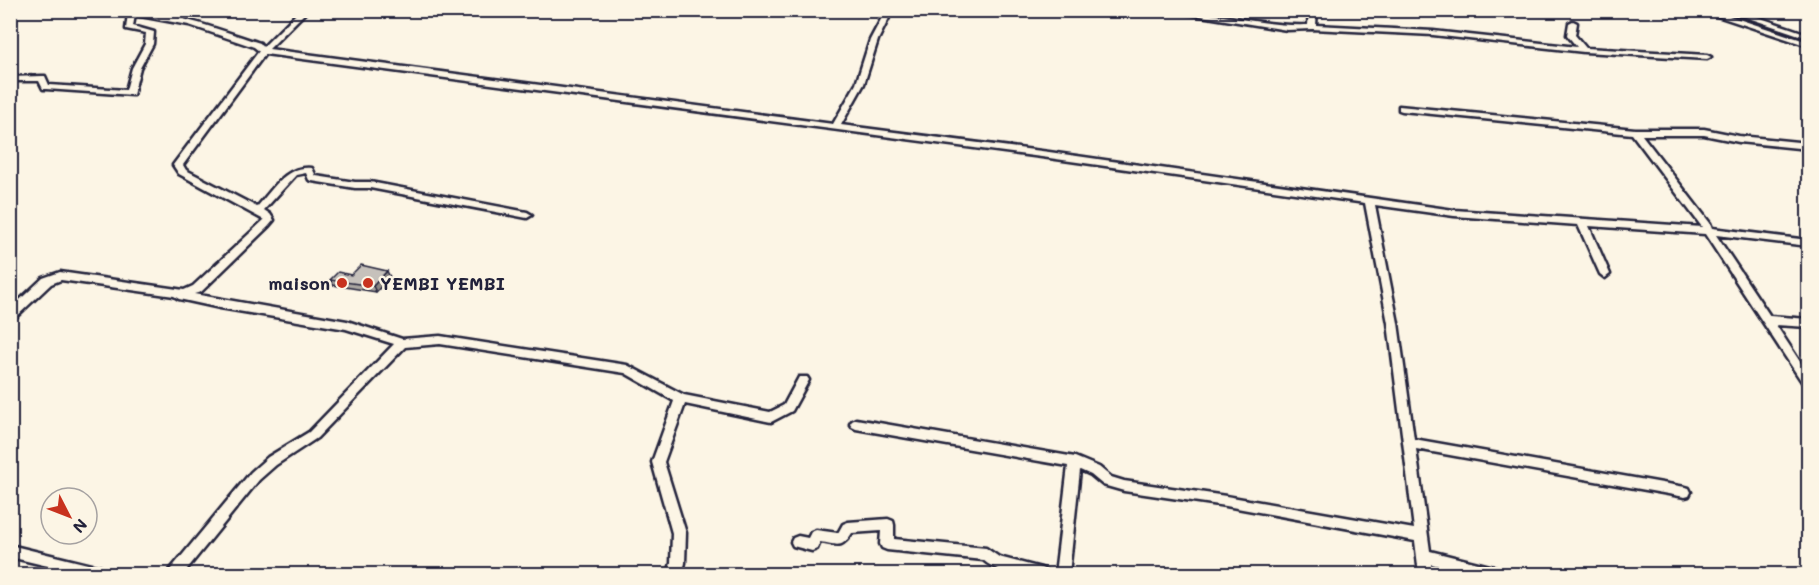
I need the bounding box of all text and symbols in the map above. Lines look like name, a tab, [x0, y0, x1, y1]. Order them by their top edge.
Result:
place label: maison	[268, 271, 330, 295]
place label: YEMBI YEMBI	[380, 271, 505, 295]
marker: maison	[335, 276, 349, 290]
marker: YEMBI YEMBI	[361, 276, 375, 290]
north arrow	[39, 486, 99, 546]
text: N	[69, 515, 92, 538]

